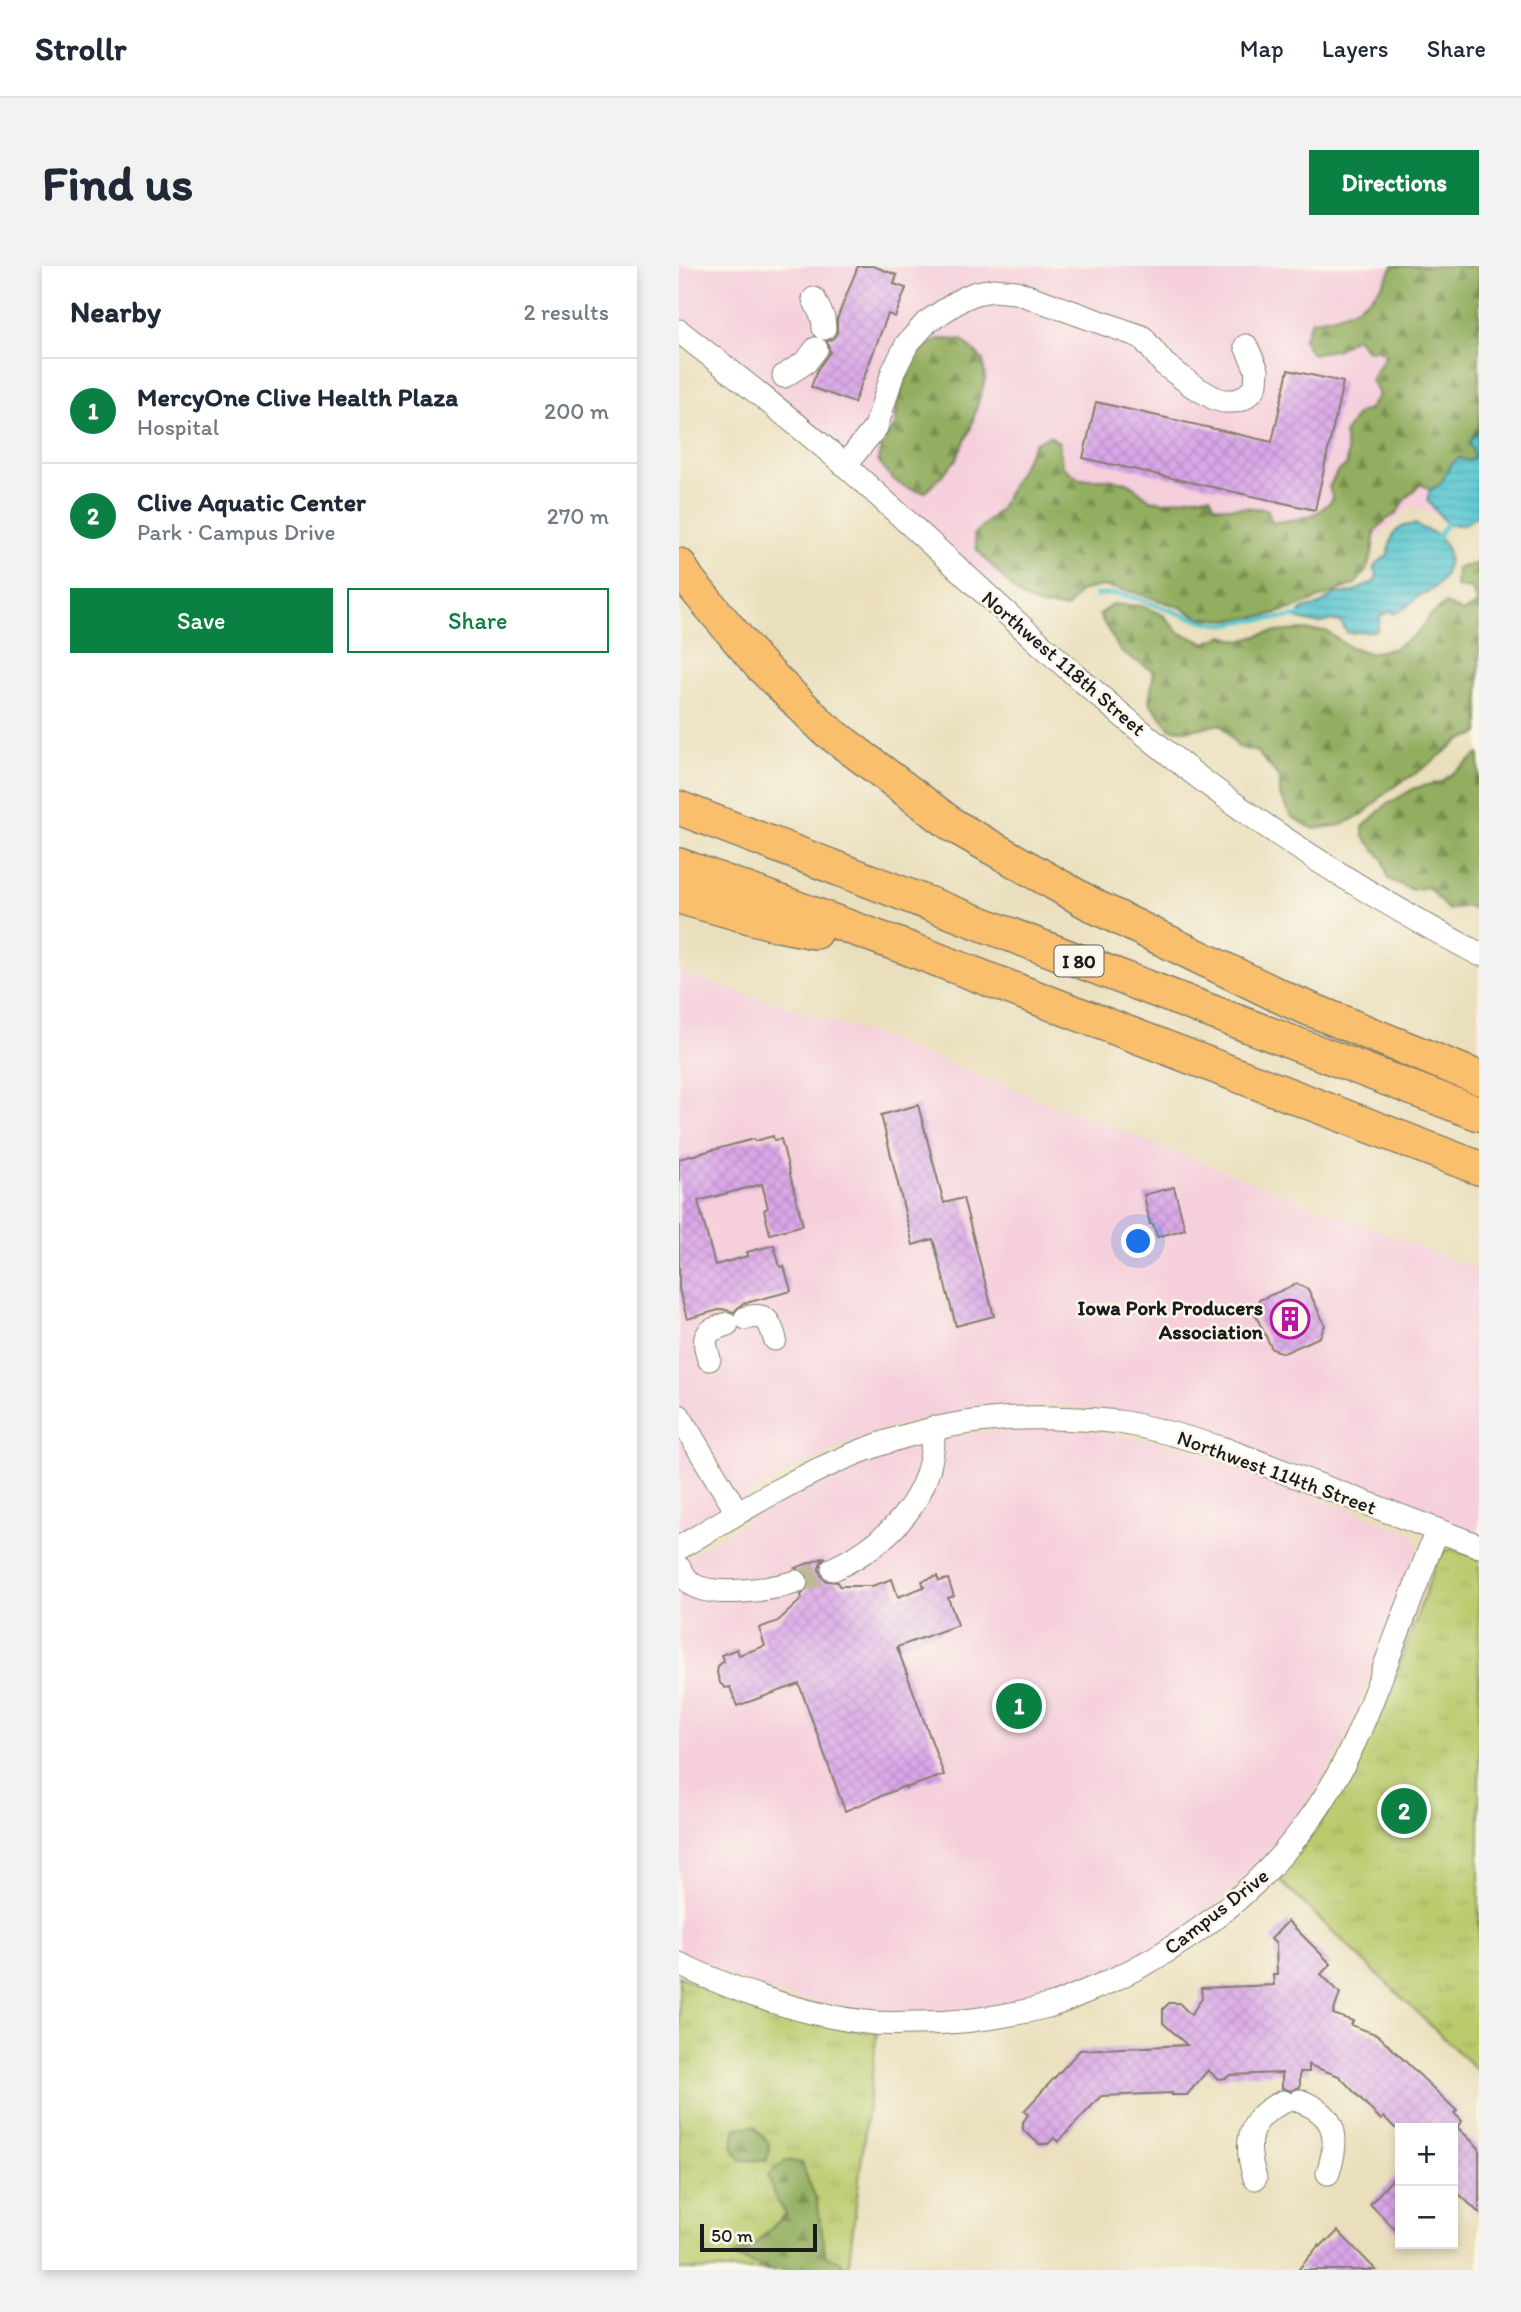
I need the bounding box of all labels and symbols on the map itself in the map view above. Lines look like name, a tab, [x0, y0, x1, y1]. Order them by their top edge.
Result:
street label: Northwest 118th Street	[977, 585, 1151, 741]
road number: I 80	[1055, 946, 1103, 976]
your location	[1121, 1224, 1155, 1258]
place label: Iowa Pork Producers Association	[1077, 1295, 1264, 1344]
building icon: Iowa Pork Producers Association	[1269, 1298, 1311, 1340]
street label: Northwest 114th Street	[1174, 1424, 1380, 1520]
pin: 1	[996, 1680, 1042, 1732]
pin: 2	[1381, 1785, 1427, 1837]
street label: Campus Drive	[1159, 1863, 1273, 1959]
scale bar	[700, 2221, 817, 2253]

